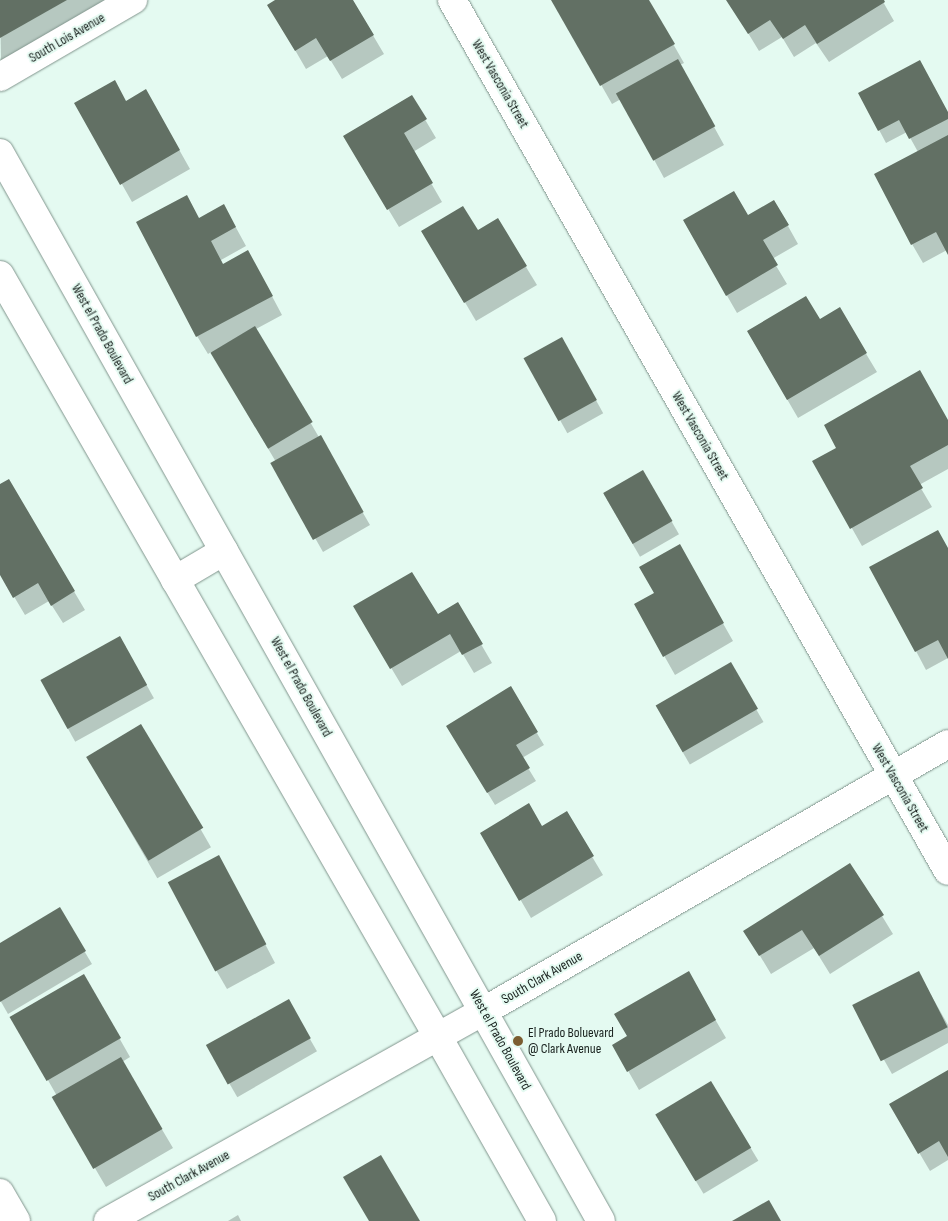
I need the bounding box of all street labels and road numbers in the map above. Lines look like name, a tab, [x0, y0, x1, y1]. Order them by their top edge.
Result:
street label: South Lois Avenue	[26, 9, 108, 67]
street label: West Vasconia Street	[468, 37, 532, 131]
street label: West el Prado Boulevard	[68, 281, 136, 387]
street label: West Vasconia Street	[668, 389, 732, 483]
street label: West el Prado Boulevard	[267, 634, 335, 740]
street label: West Vasconia Street	[868, 741, 932, 835]
street label: South Clark Avenue	[499, 948, 585, 1008]
street label: West el Prado Boulevard	[466, 987, 534, 1093]
street label: South Clark Avenue	[145, 1147, 233, 1205]

